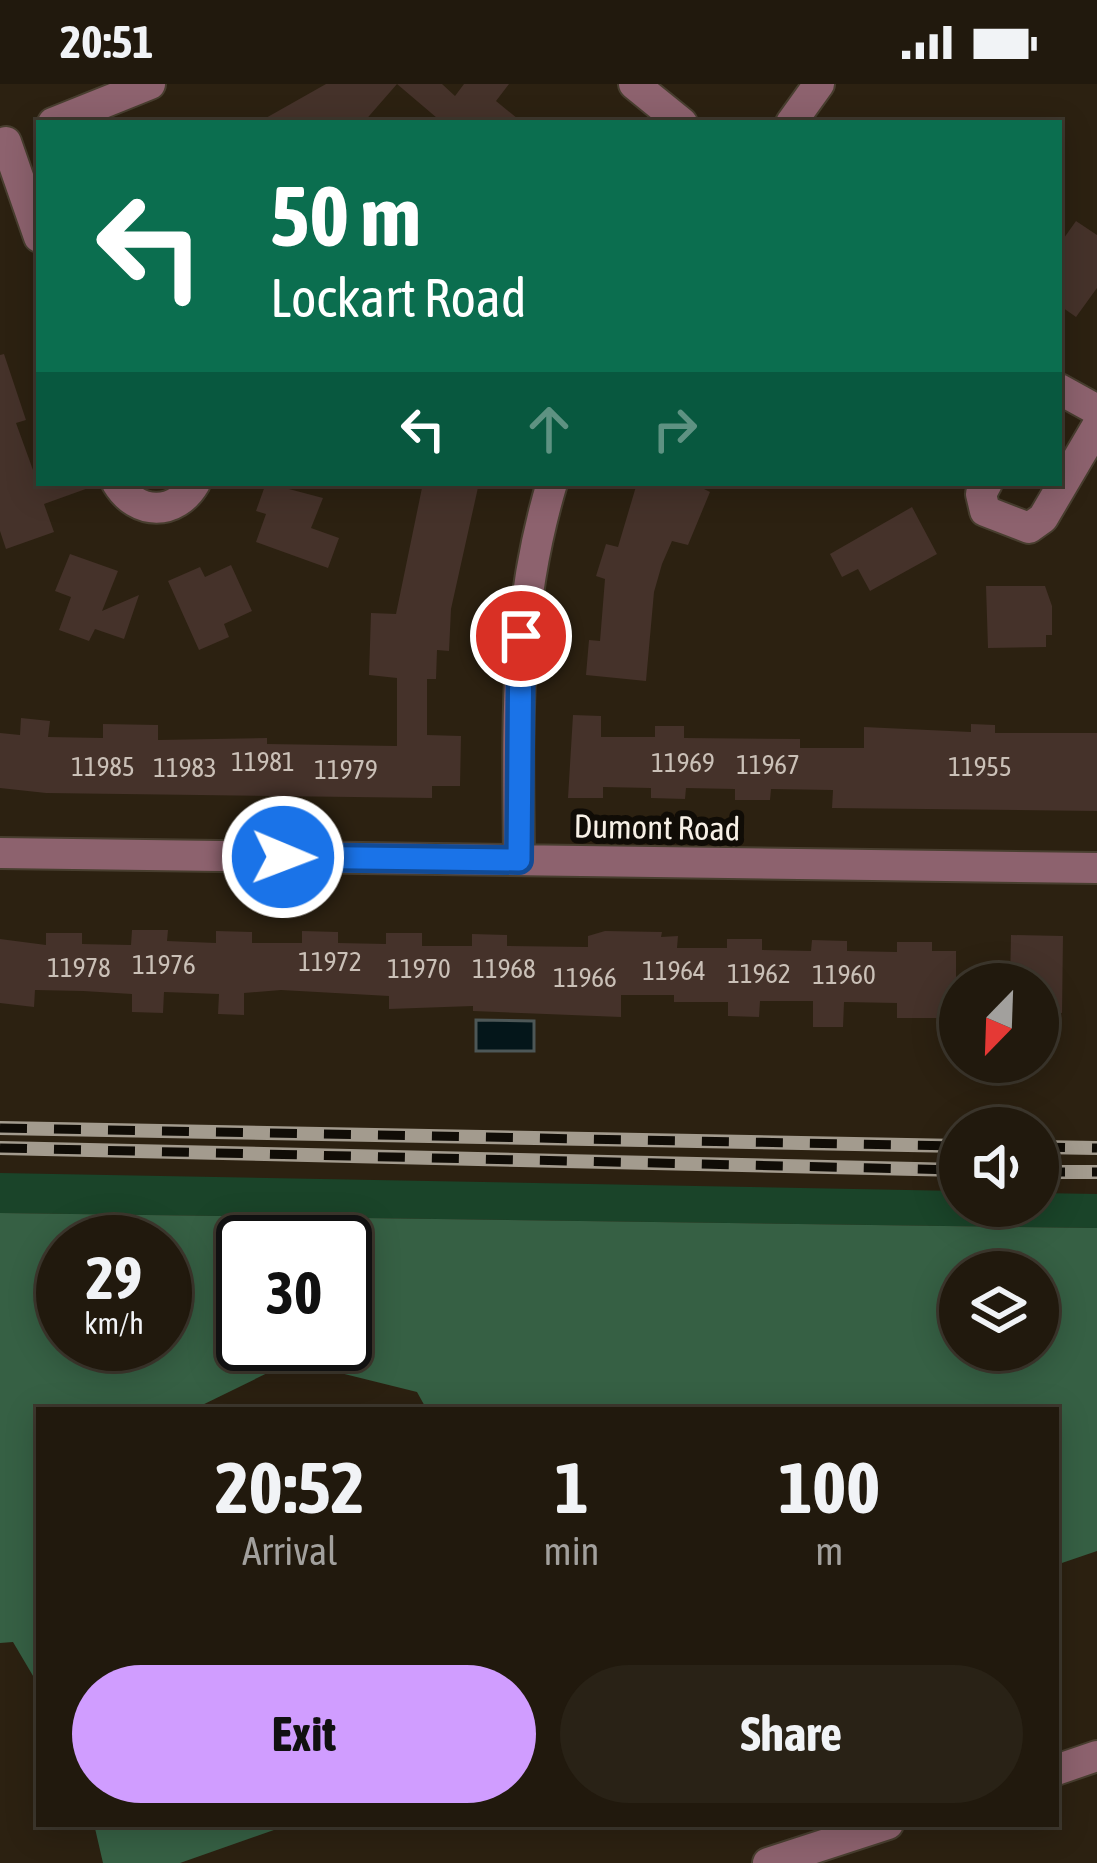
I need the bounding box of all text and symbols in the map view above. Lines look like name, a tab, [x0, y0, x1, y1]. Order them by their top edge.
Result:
text: 20:51	[60, 16, 154, 68]
icon: left	[72, 168, 228, 324]
text: 50 m	[270, 168, 421, 264]
text: Lockart Road	[270, 267, 527, 328]
icon: left	[390, 396, 456, 462]
icon: ahead	[516, 396, 582, 462]
icon: right	[642, 396, 708, 462]
pin	[470, 585, 572, 687]
icon: arrive	[488, 603, 554, 669]
house number: 11981	[231, 746, 295, 777]
house number: 11969	[651, 747, 715, 778]
house number: 11967	[736, 749, 800, 780]
house number: 11985	[71, 751, 135, 782]
house number: 11955	[948, 751, 1012, 782]
house number: 11983	[153, 752, 217, 783]
house number: 11979	[314, 754, 378, 785]
position arrow	[220, 794, 346, 920]
street label: Dumont Road	[573, 807, 741, 847]
house number: 11972	[298, 946, 362, 977]
house number: 11976	[132, 949, 196, 980]
house number: 11978	[47, 952, 111, 983]
house number: 11970	[387, 953, 451, 984]
house number: 11968	[472, 953, 536, 984]
house number: 11964	[642, 955, 706, 986]
house number: 11962	[727, 958, 791, 989]
house number: 11960	[812, 959, 876, 990]
house number: 11966	[553, 962, 617, 993]
north arrow	[939, 963, 1059, 1083]
map controls	[939, 963, 1059, 1371]
button: sound	[939, 1107, 1059, 1227]
speed limit sign: 30	[216, 1215, 372, 1371]
text: 29	[86, 1243, 142, 1312]
button: layers	[939, 1251, 1059, 1371]
text: km/h	[84, 1306, 144, 1340]
text: 20:52	[215, 1446, 365, 1528]
text: 1	[555, 1446, 588, 1528]
text: 100	[779, 1446, 880, 1528]
text: Arrival	[242, 1529, 337, 1573]
text: min	[544, 1529, 600, 1573]
text: m	[815, 1529, 843, 1573]
button: Exit	[72, 1665, 536, 1803]
button: Share	[560, 1665, 1023, 1803]

